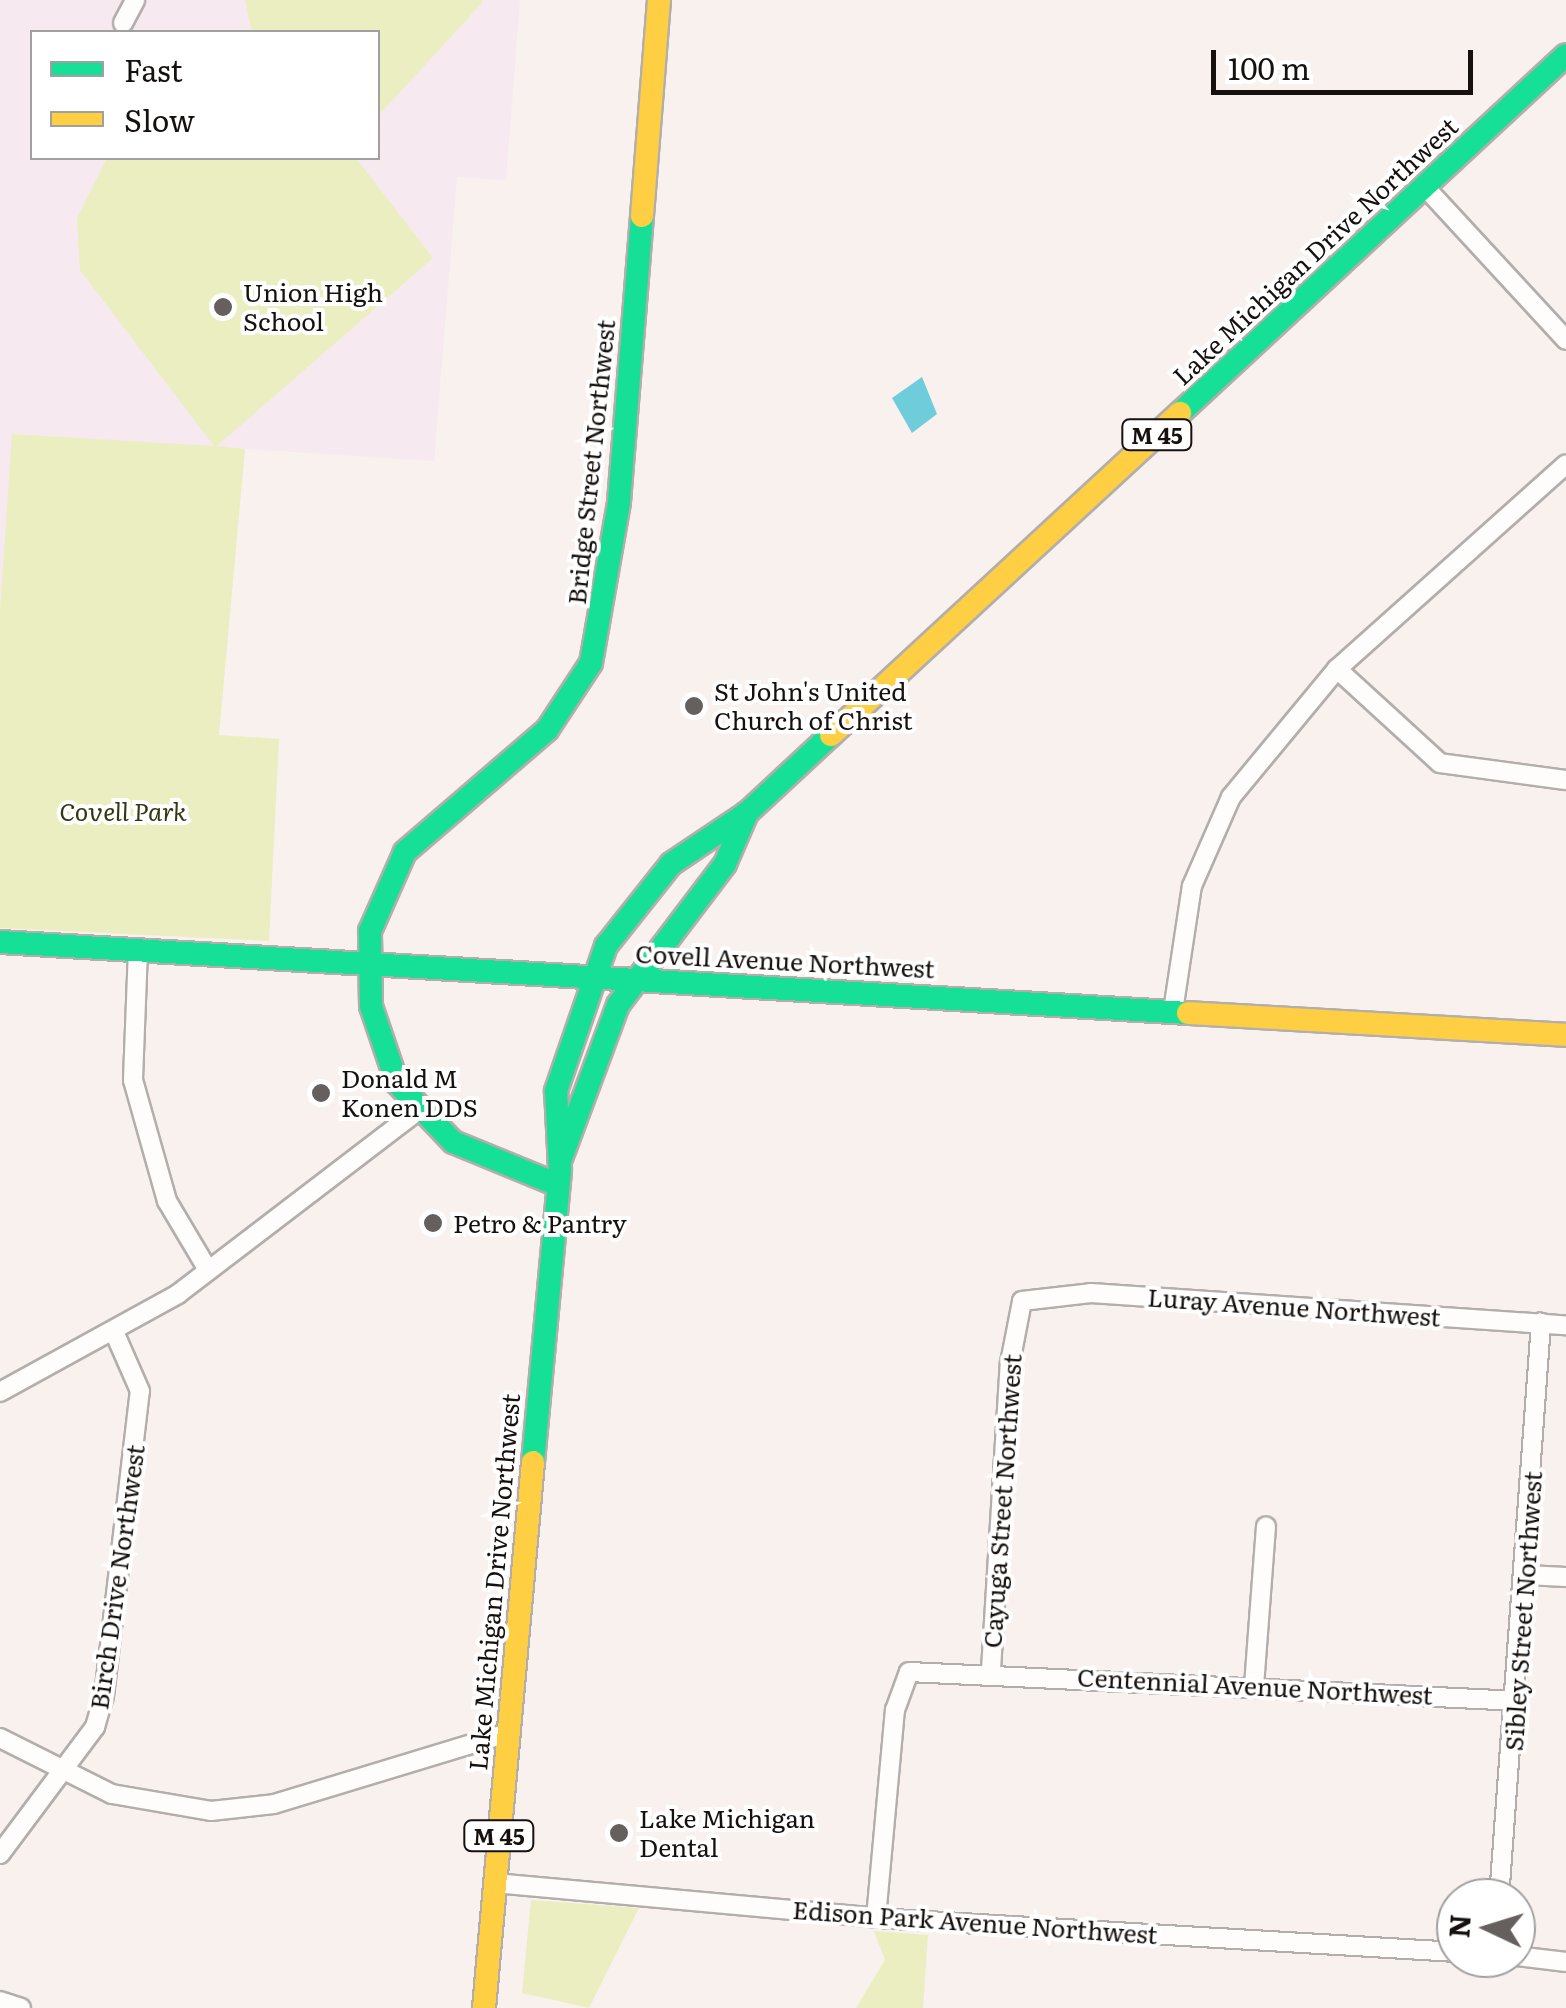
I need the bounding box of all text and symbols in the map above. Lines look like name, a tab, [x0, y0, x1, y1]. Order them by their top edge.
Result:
legend	[30, 30, 380, 160]
scale bar	[1216, 30, 1478, 92]
text: 100 m	[1228, 45, 1310, 89]
text: Fast	[124, 47, 183, 91]
text: Slow	[124, 97, 195, 141]
street label: Lake Michigan Drive Northwest	[1166, 111, 1464, 391]
place label: Union High School	[243, 278, 383, 337]
marker: Union High School	[212, 296, 234, 318]
street label: Bridge Street Northwest	[561, 318, 621, 606]
road number: M 45	[1120, 418, 1194, 452]
place label: St John's United Church of Christ	[714, 677, 913, 736]
marker: St John's United Church of Christ	[683, 695, 705, 717]
park label: Covell Park	[59, 796, 187, 826]
street label: Covell Avenue Northwest	[635, 938, 935, 984]
place label: Donald M Konen DDS	[341, 1064, 478, 1123]
marker: Donald M Konen DDS	[310, 1082, 332, 1104]
place label: Petro & Pantry	[453, 1208, 627, 1238]
marker: Petro & Pantry	[422, 1212, 444, 1234]
street label: Luray Avenue Northwest	[1146, 1282, 1442, 1332]
street label: Cayuga Street Northwest	[977, 1353, 1027, 1649]
street label: Lake Michigan Drive Northwest	[463, 1392, 525, 1772]
street label: Birch Drive Northwest	[84, 1443, 150, 1711]
street label: Sibley Street Northwest	[1498, 1470, 1548, 1752]
street label: Centennial Avenue Northwest	[1076, 1662, 1434, 1710]
place label: Lake Michigan Dental	[639, 1804, 815, 1863]
road number: M 45	[462, 1819, 536, 1853]
marker: Lake Michigan Dental	[608, 1822, 630, 1844]
north arrow	[1436, 1878, 1536, 1978]
street label: Edison Park Avenue Northwest	[791, 1894, 1159, 1950]
text: N	[1436, 1913, 1480, 1939]

